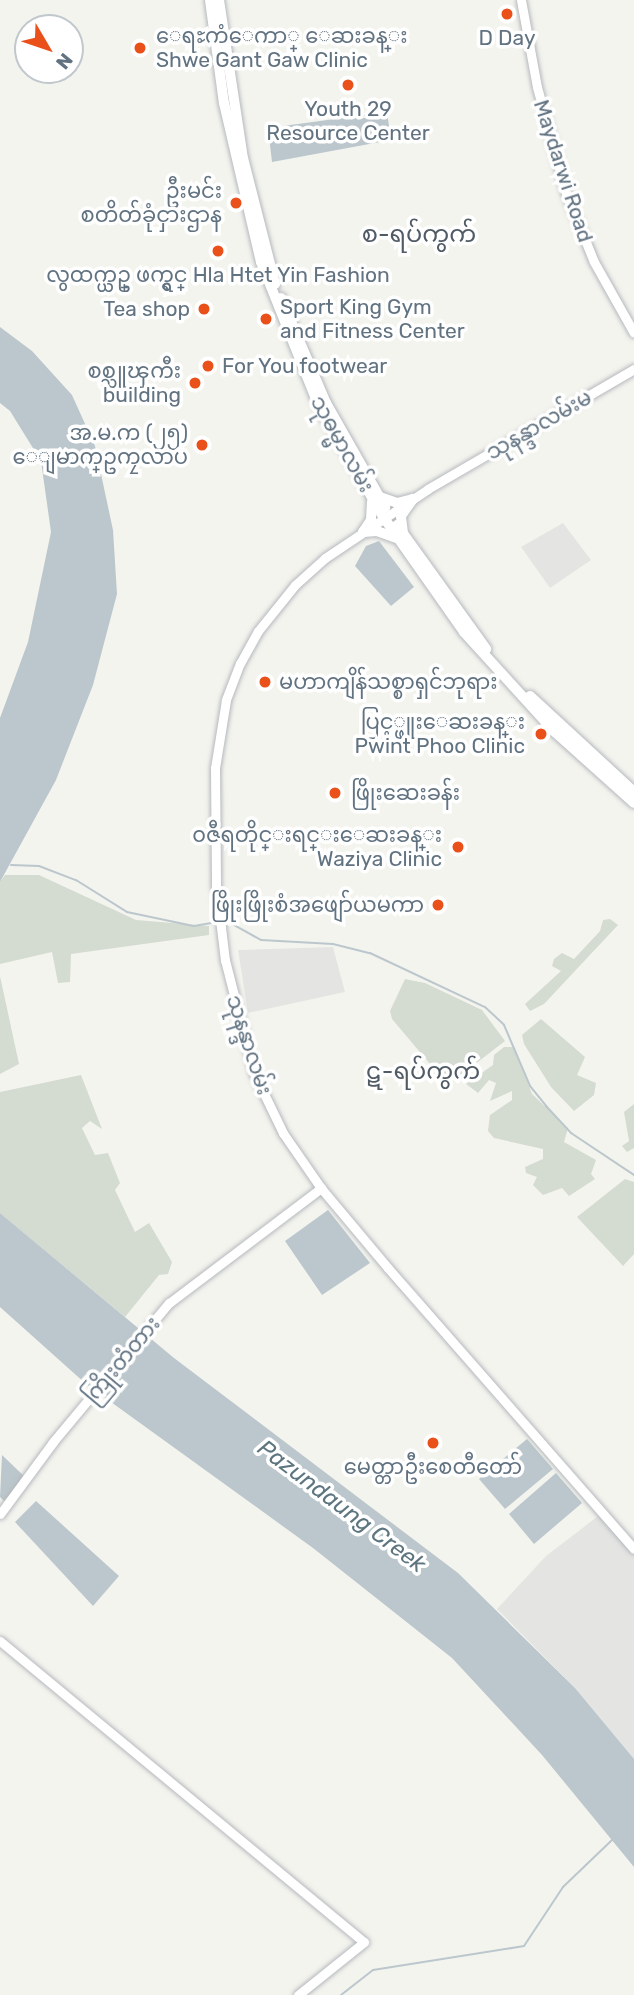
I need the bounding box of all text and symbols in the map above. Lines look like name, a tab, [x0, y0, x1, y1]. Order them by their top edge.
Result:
marker: D Day	[499, 6, 515, 22]
north arrow	[14, 14, 84, 84]
place label: ေရႊကံေကာ္ ေဆးခန္း Shwe Gant Gaw Clinic	[156, 23, 407, 73]
place label: D Day	[478, 25, 536, 51]
marker: ေရႊကံေကာ္ ေဆးခန္း Shwe Gant Gaw Clinic	[130, 38, 150, 58]
text: N	[51, 49, 77, 74]
marker: Youth 29 Resource Center	[340, 77, 356, 93]
place label: Youth 29 Resource Center	[266, 96, 430, 146]
street label: Maydarwi Road	[528, 97, 598, 245]
place label: ဦးမင်း စတိတ်ခုံငှားဌာန	[81, 178, 222, 228]
marker: ဦးမင်း စတိတ်ခုံငှားဌာန	[228, 195, 244, 211]
district label: စ-ရပ်ကွက်	[362, 221, 476, 249]
marker: လွထက္ယဥ္ ဖက္ရွင္ Hla Htet Yin Fashion	[210, 243, 226, 259]
place label: လွထက္ယဥ္ ဖက္ရွင္ Hla Htet Yin Fashion	[46, 262, 390, 288]
place label: Sport King Gym and Fitness Center	[280, 294, 465, 344]
place label: Tea shop	[103, 296, 190, 322]
marker: Tea shop	[196, 301, 212, 317]
marker: Sport King Gym and Fitness Center	[258, 311, 274, 327]
place label: For You footwear	[222, 353, 389, 379]
place label: စစ္သူၾကီး building	[87, 358, 181, 408]
marker: For You footwear	[200, 358, 216, 374]
marker: စစ္သူၾကီး building	[187, 375, 203, 391]
street label: သုနန္ဒာလမ်းမ	[482, 385, 596, 465]
street label: သုဓမ္မာလမ်း	[305, 391, 379, 497]
place label: အ.မ.က (၂၅) ေျမာက္ဥကၠလာပ	[12, 420, 188, 470]
marker: အ.မ.က (၂၅) ေျမာက္ဥကၠလာပ	[194, 437, 210, 453]
place label: မဟာကျိန်သစ္စာရှင်ဘုရား	[279, 669, 498, 695]
marker: မဟာကျိန်သစ္စာရှင်ဘုရား	[257, 674, 273, 690]
place label: ပြင့္ဖူးေဆးခန္း Pwint Phoo Clinic	[355, 709, 525, 759]
marker: ပြင့္ဖူးေဆးခန္း Pwint Phoo Clinic	[531, 724, 551, 744]
place label: ဖြိုးဆေးခန်း	[351, 780, 460, 806]
marker: ဖြိုးဆေးခန်း	[325, 783, 345, 803]
place label: ၀ဇီရတိုင္းရင္းေဆးခန္း Waziya Clinic	[192, 822, 442, 872]
marker: ၀ဇီရတိုင္းရင္းေဆးခန္း Waziya Clinic	[448, 837, 468, 857]
place label: ဖြိုးဖြိုးစံအဖျော်ယမကာ	[211, 892, 424, 918]
marker: ဖြိုးဖြိုးစံအဖျော်ယမကာ	[430, 897, 446, 913]
street label: သုနန္ဒာလမ်း	[221, 992, 277, 1098]
district label: ဋ-ရပ်ကွက်	[366, 1058, 480, 1086]
street label: ကြိုးတံတား	[79, 1312, 165, 1408]
water label: Pazundaung Creek	[252, 1434, 432, 1578]
marker: မေတ္တာဦးစေတီတော်	[425, 1435, 441, 1451]
place label: မေတ္တာဦးစေတီတော်	[344, 1454, 522, 1480]

